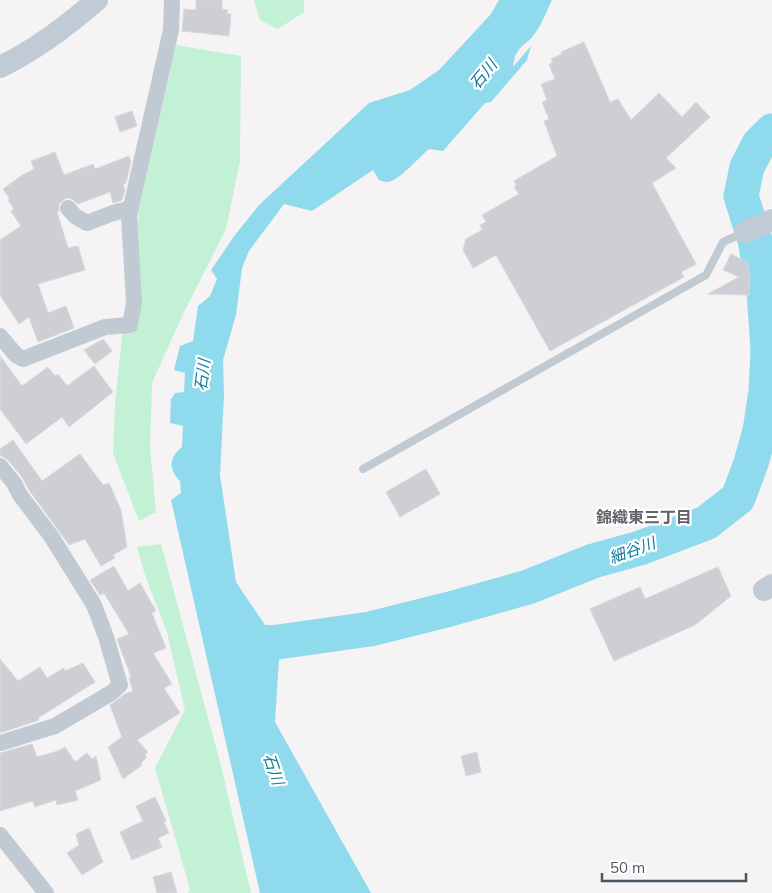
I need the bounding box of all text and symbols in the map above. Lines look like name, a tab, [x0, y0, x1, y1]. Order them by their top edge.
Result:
water label: 石川	[465, 54, 502, 93]
water label: 石川	[190, 356, 214, 392]
district label: 錦織東三丁目	[596, 507, 692, 527]
water label: 細谷川	[606, 532, 660, 568]
water label: 石川	[259, 751, 289, 789]
scale bar	[602, 850, 746, 882]
text: 50 m	[610, 858, 645, 877]

